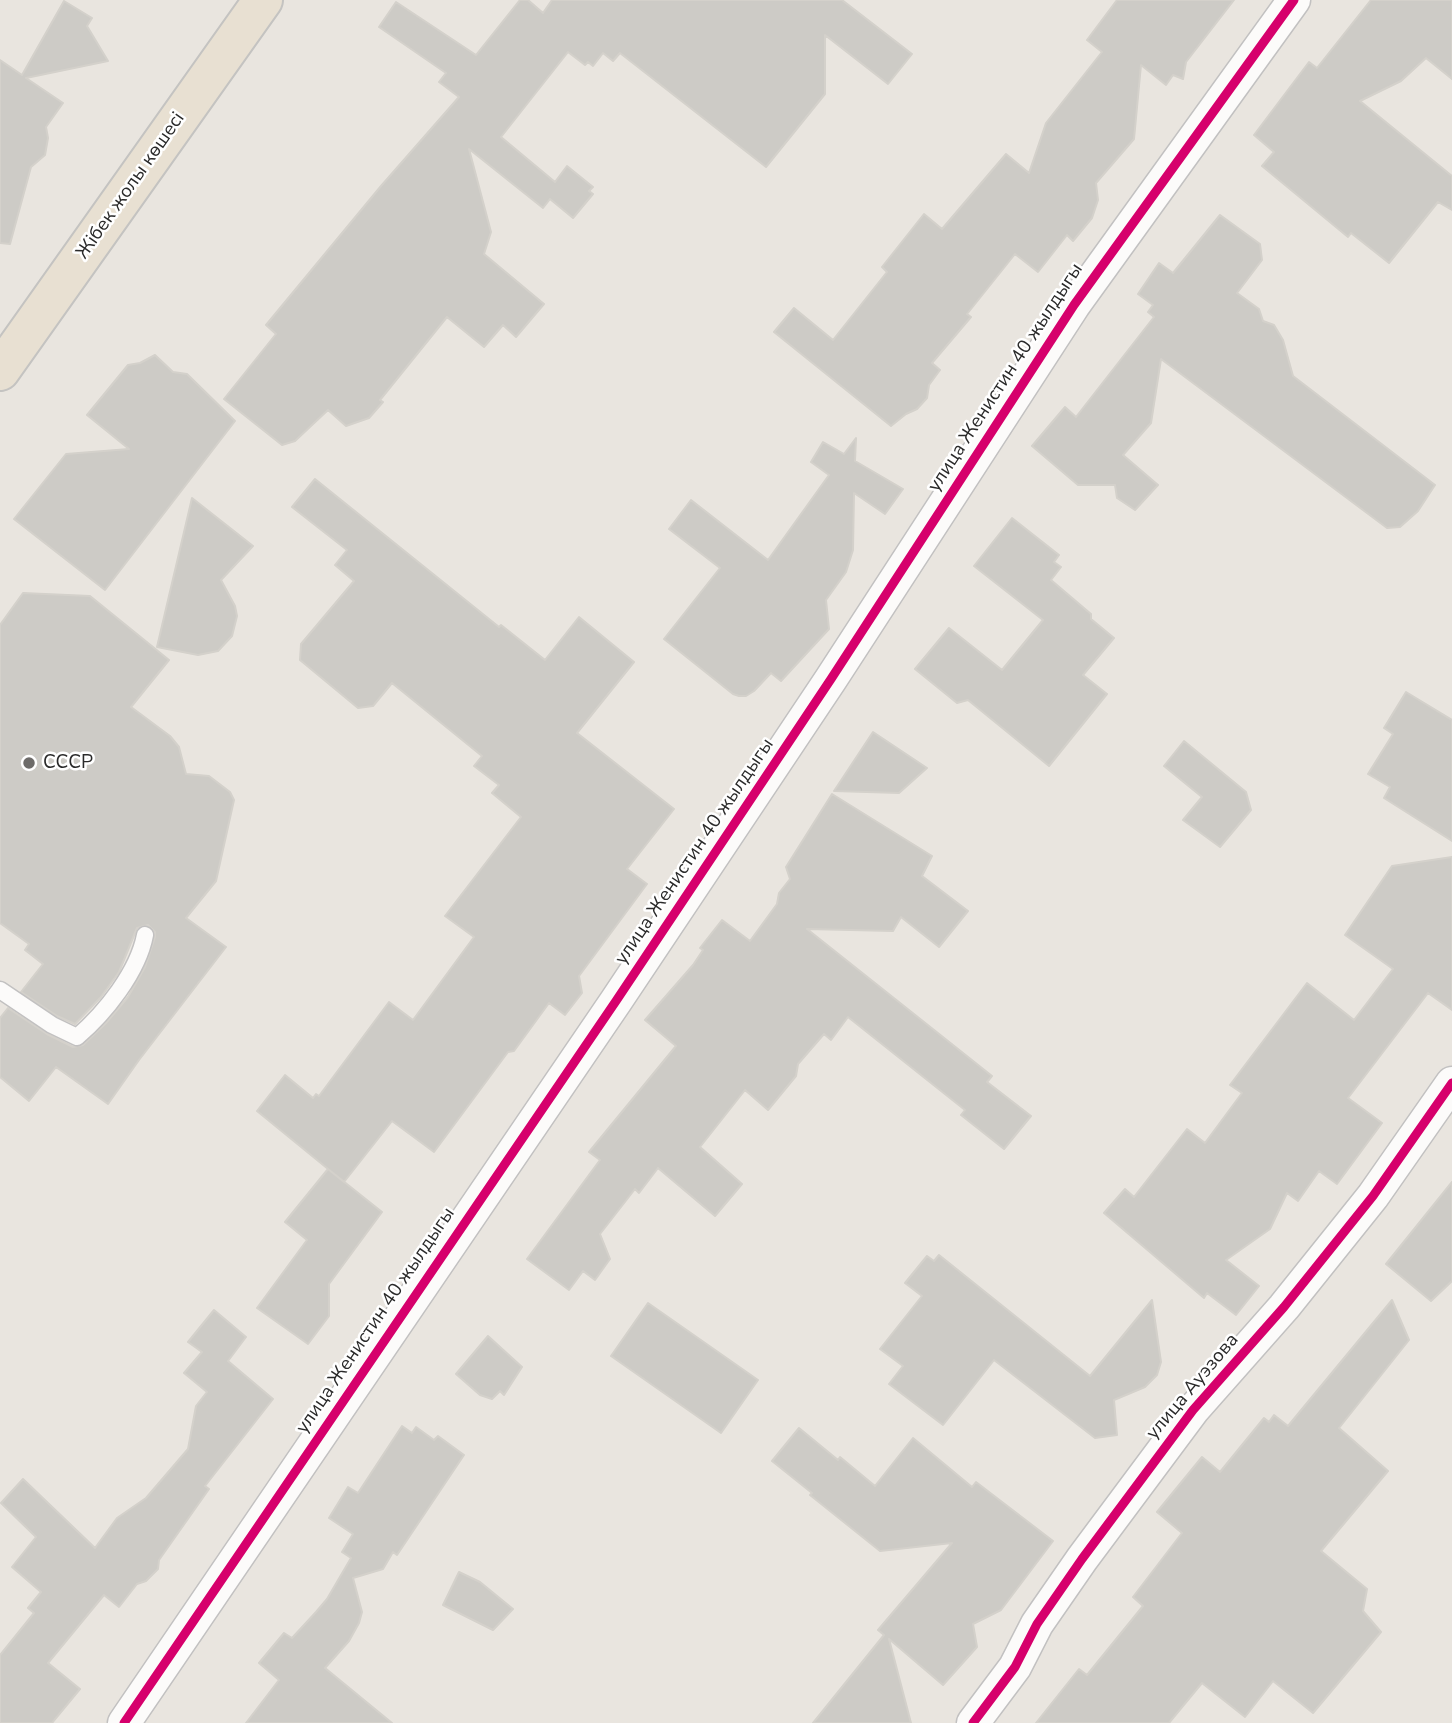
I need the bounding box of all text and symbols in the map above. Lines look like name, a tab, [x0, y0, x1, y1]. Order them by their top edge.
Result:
street label: Жібек жолы көшесі	[72, 108, 190, 264]
street label: улица Женистин 40 жылдыгы	[923, 259, 1089, 497]
street label: улица Женистин 40 жылдыгы	[611, 735, 779, 969]
place label: СССР	[43, 752, 93, 774]
marker: СССР	[21, 755, 37, 771]
street label: улица Женистин 40 жылдыгы	[292, 1204, 460, 1438]
street label: улица Ауэзова	[1142, 1329, 1244, 1445]

